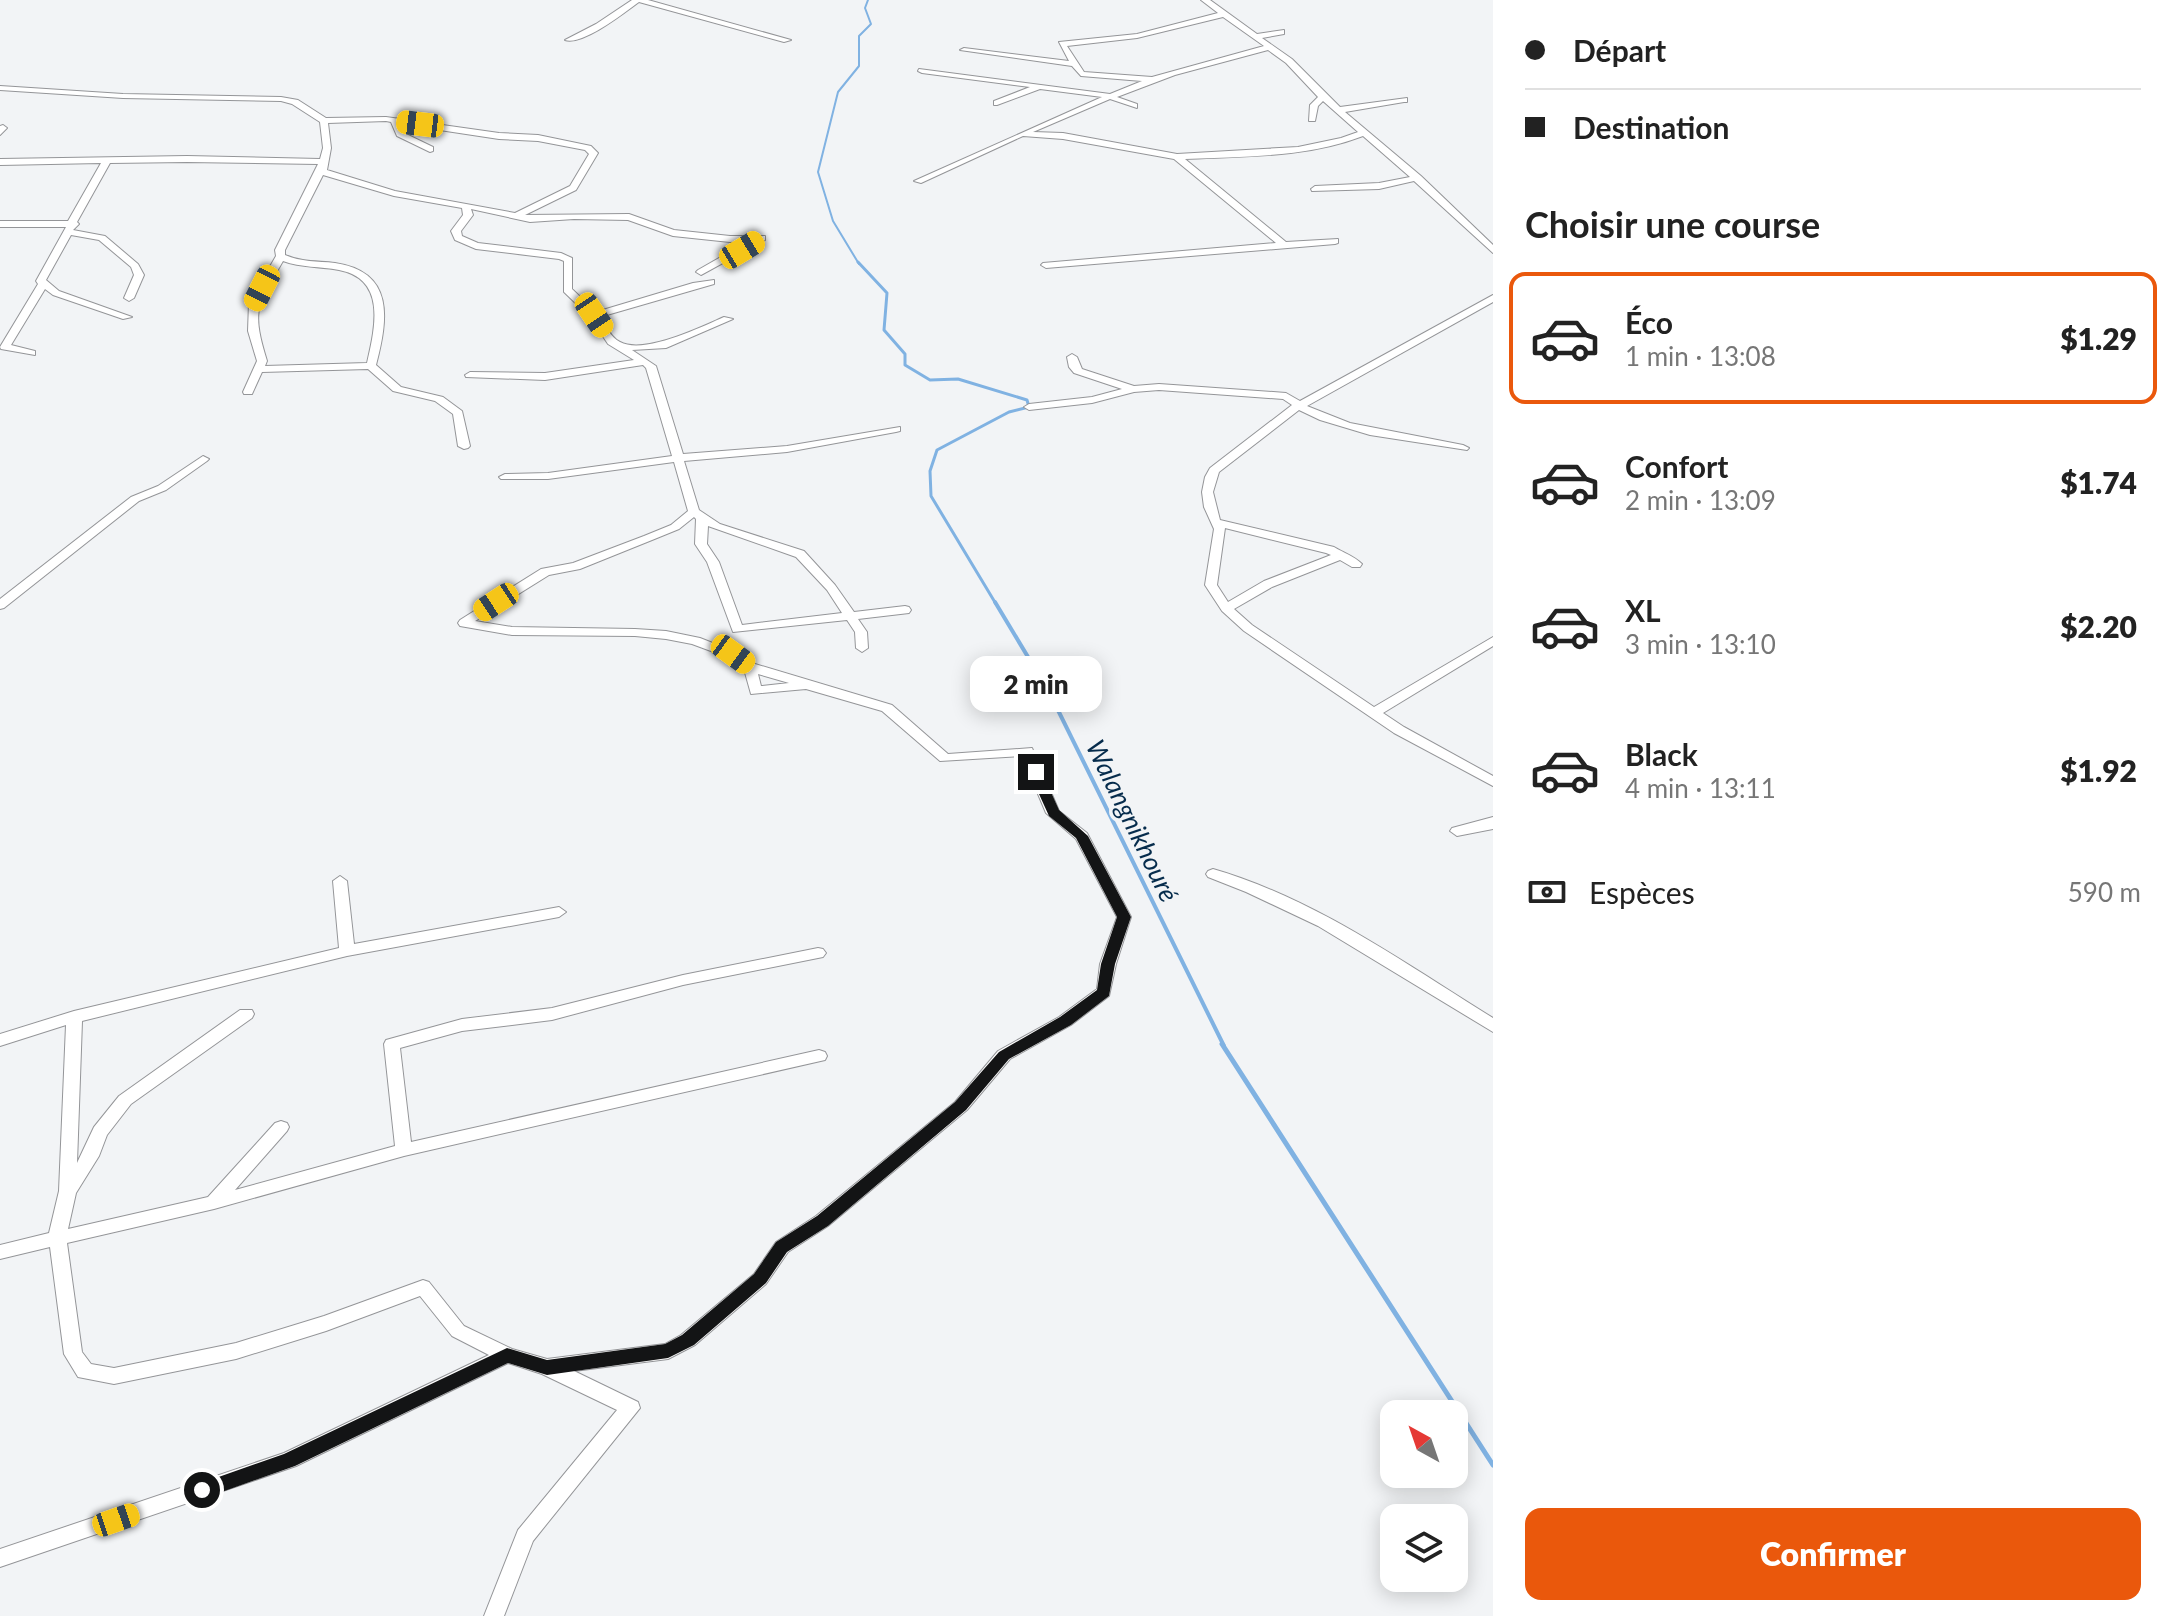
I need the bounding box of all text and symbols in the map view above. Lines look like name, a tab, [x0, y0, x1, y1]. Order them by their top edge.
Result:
text: Départ	[1573, 32, 1666, 68]
car	[395, 109, 445, 139]
text: Destination	[1573, 109, 1730, 145]
text: Choisir une course	[1525, 202, 1820, 246]
car	[715, 227, 769, 273]
car	[240, 261, 284, 315]
car	[571, 288, 617, 342]
icon: car	[1529, 302, 1601, 374]
text: Éco	[1625, 304, 1673, 340]
text: $1.29	[2060, 320, 2137, 356]
text: 1 min · 13:08	[1625, 340, 1776, 372]
icon: car	[1529, 446, 1601, 518]
text: Confort	[1625, 448, 1728, 484]
text: $1.74	[2060, 464, 2137, 500]
text: 2 min · 13:09	[1625, 484, 1776, 516]
car	[469, 579, 523, 625]
icon: car	[1529, 590, 1601, 662]
text: XL	[1625, 592, 1661, 628]
text: $2.20	[2060, 608, 2137, 644]
text: 3 min · 13:10	[1625, 628, 1776, 660]
car	[707, 630, 759, 678]
callout: 2 min	[970, 656, 1102, 712]
text: 2 min	[1004, 668, 1068, 700]
water label: Walangnikhouré	[1080, 734, 1186, 907]
icon: car	[1529, 734, 1601, 806]
text: Black	[1625, 736, 1698, 772]
text: $1.92	[2060, 752, 2137, 788]
route end	[1018, 754, 1054, 790]
text: 4 min · 13:11	[1625, 772, 1776, 804]
icon: cash	[1525, 870, 1569, 914]
text: Espèces	[1589, 874, 1695, 910]
text: 590 m	[2068, 876, 2141, 908]
north arrow	[1380, 1400, 1468, 1488]
map controls	[1380, 1400, 1468, 1592]
route start	[184, 1472, 220, 1508]
car	[89, 1501, 143, 1539]
button: layers	[1380, 1504, 1468, 1592]
button: Confirmer	[1525, 1508, 2141, 1600]

